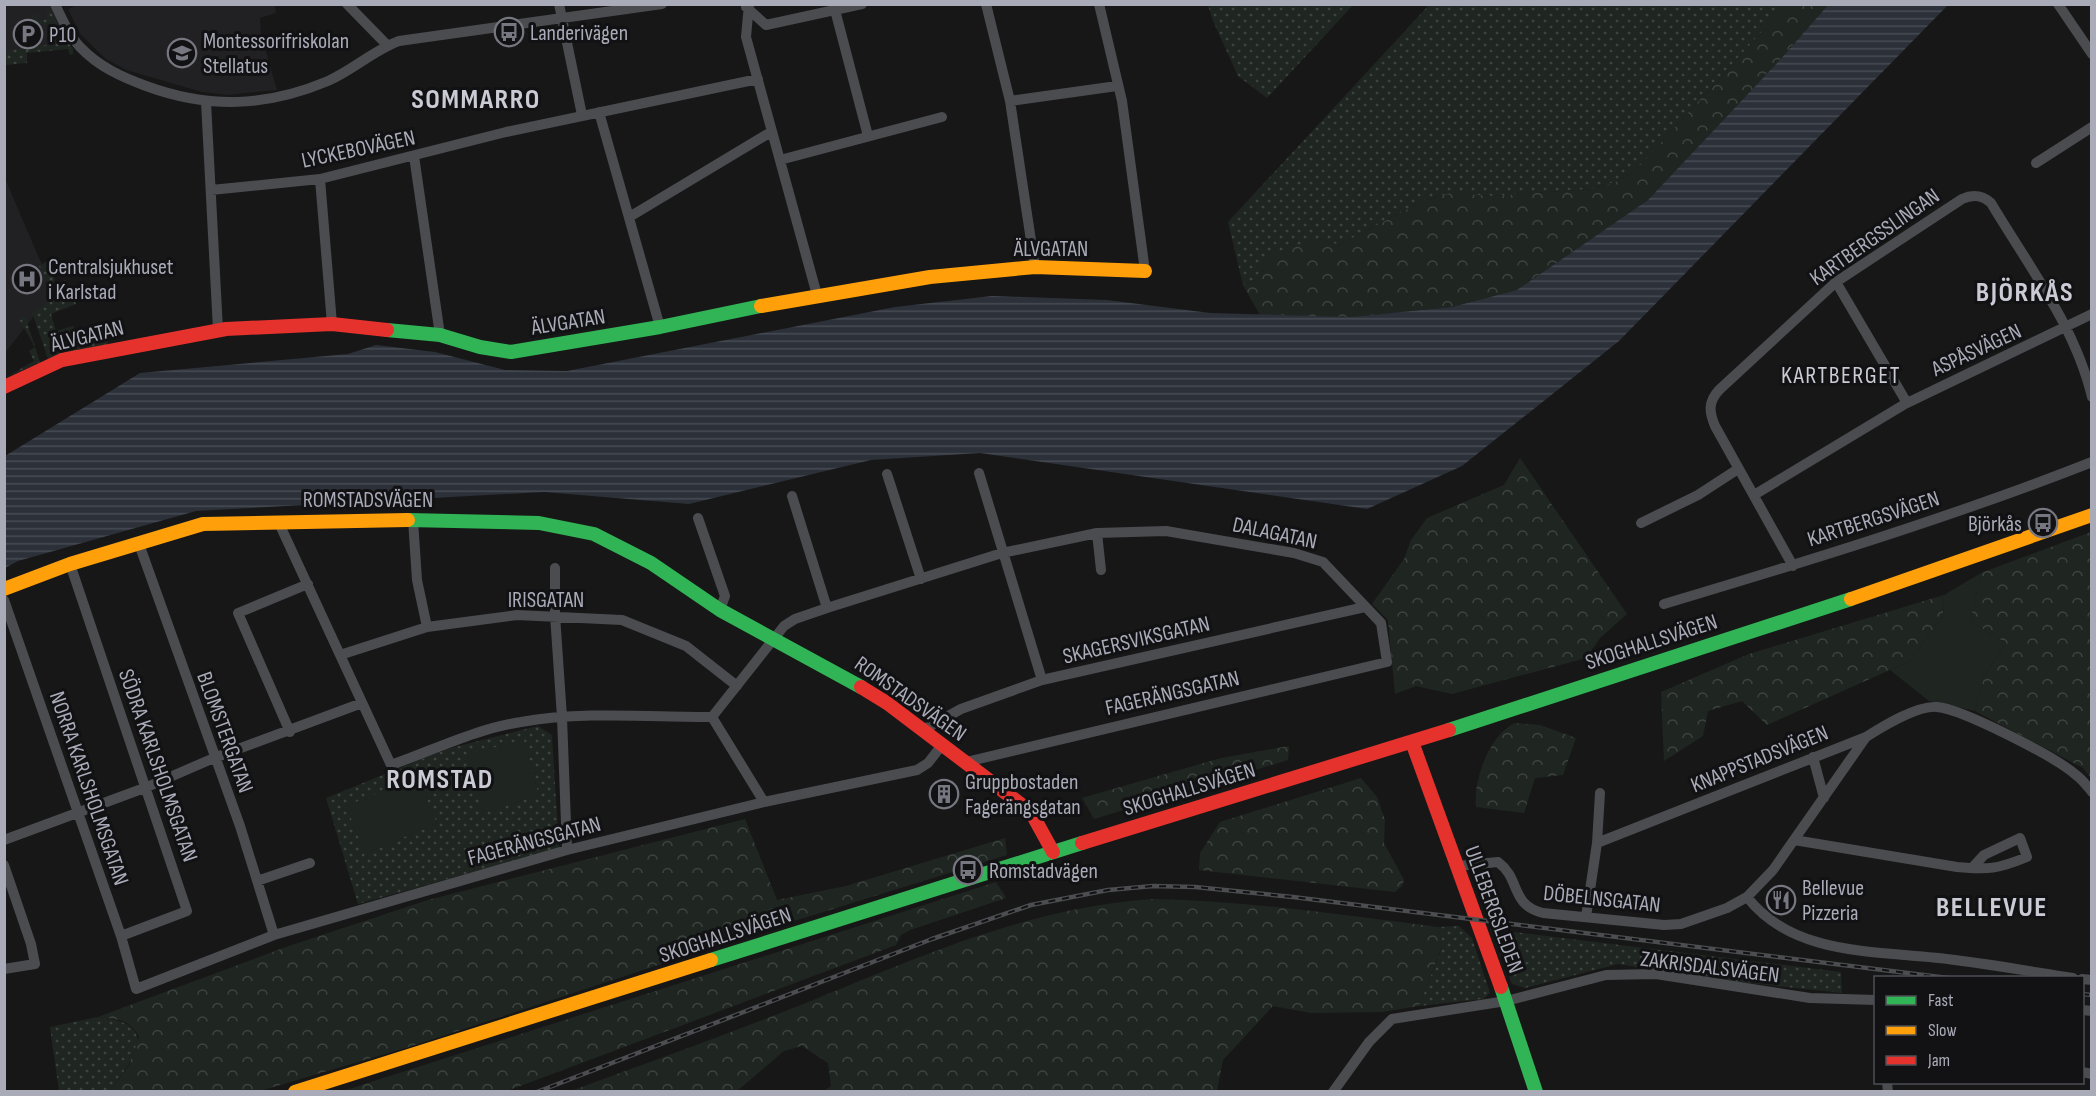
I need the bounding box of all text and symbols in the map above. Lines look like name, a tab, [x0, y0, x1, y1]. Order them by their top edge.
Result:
bus stop icon: Landerivägen	[493, 16, 525, 48]
parking icon: P10	[12, 18, 44, 50]
place label: Landerivägen	[530, 20, 628, 47]
place label: P10	[49, 22, 76, 49]
place label: Montessorifriskolan Stellatus	[203, 28, 349, 80]
school or university icon: Montessorifriskolan Stellatus	[166, 37, 198, 69]
district label: SOMMARRO	[411, 83, 541, 116]
street label: LYCKEBOVÄGEN	[299, 124, 418, 175]
street label: KARTBERGSSLINGAN	[1805, 183, 1945, 292]
street label: ÄLVGATAN	[1013, 236, 1088, 263]
place label: Centralsjukhuset i Karlstad	[48, 254, 174, 306]
hospital icon: Centralsjukhuset i Karlstad	[11, 263, 43, 295]
district label: BJÖRKÅS	[1976, 276, 2074, 309]
street label: ÄLVGATAN	[528, 303, 607, 342]
street label: ÄLVGATAN	[47, 314, 127, 359]
street label: ASPÅSVÄGEN	[1926, 318, 2026, 383]
district label: KARTBERGET	[1781, 361, 1901, 390]
street label: KARTBERGSVÄGEN	[1804, 485, 1943, 553]
street label: ROMSTADSVÄGEN	[303, 487, 433, 514]
bus stop icon: Björkås	[2027, 507, 2059, 539]
street label: DALAGATAN	[1230, 511, 1319, 556]
place label: Björkås	[1968, 511, 2022, 538]
street label: IRISGATAN	[508, 587, 584, 614]
street label: SKOGHALLSVÄGEN	[1582, 608, 1721, 676]
street label: SKAGERSVIKSGATAN	[1060, 610, 1213, 671]
street label: ROMSTADSVÄGEN	[849, 651, 971, 748]
street label: FAGERÄNGSGATAN	[1103, 665, 1242, 722]
street label: SÖDRA KARLSHOLMSGATAN	[112, 666, 203, 865]
street label: BLOMSTERGATAN	[190, 668, 259, 797]
street label: NORRA KARLSHOLMSGATAN	[43, 688, 134, 889]
street label: KNAPPSTADSVÄGEN	[1687, 720, 1832, 799]
street label: SKOGHALLSVÄGEN	[1120, 756, 1259, 822]
district label: ROMSTAD	[386, 763, 494, 796]
place label: Gruppbostaden Fagerängsgatan	[965, 769, 1081, 821]
building icon: Gruppbostaden Fagerängsgatan	[928, 778, 960, 810]
street label: FAGERÄNGSGATAN	[465, 811, 604, 872]
street label: ULLEBERGSLEDEN	[1458, 842, 1529, 977]
bus stop icon: Romstadvägen	[952, 854, 984, 886]
place label: Romstadvägen	[989, 858, 1098, 885]
place label: Bellevue Pizzeria	[1802, 875, 1864, 927]
street label: DÖBELNSGATAN	[1542, 880, 1662, 919]
restaurant icon: Bellevue Pizzeria	[1765, 884, 1797, 916]
district label: BELLEVUE	[1936, 891, 2048, 924]
street label: SKOGHALLSVÄGEN	[656, 901, 795, 969]
street label: ZAKRISDALSVÄGEN	[1639, 946, 1781, 989]
legend	[1874, 976, 2084, 1084]
text: Fast	[1928, 990, 1954, 1011]
text: Slow	[1928, 1020, 1957, 1041]
text: Jam	[1927, 1050, 1950, 1071]

